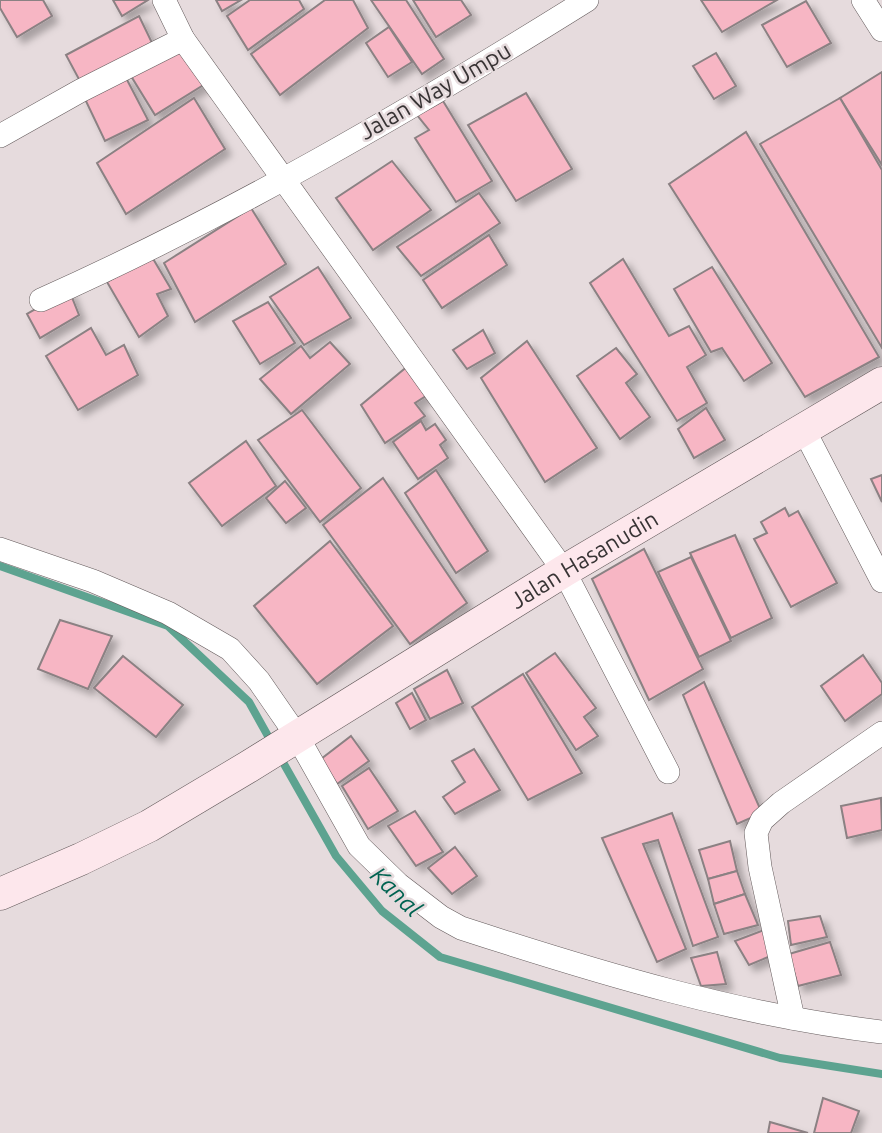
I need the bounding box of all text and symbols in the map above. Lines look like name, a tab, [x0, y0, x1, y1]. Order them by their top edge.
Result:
street label: Jalan Way Umpu	[355, 37, 515, 144]
street label: Jalan Hasanudin	[506, 505, 662, 613]
water label: Kanal	[365, 861, 427, 922]

